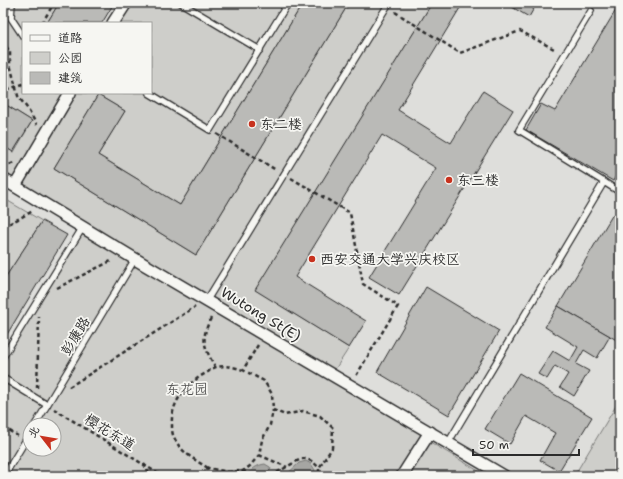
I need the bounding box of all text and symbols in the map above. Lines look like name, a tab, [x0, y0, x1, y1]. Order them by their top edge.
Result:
legend	[22, 22, 152, 94]
text: 道路	[58, 30, 82, 46]
text: 公园	[58, 50, 82, 66]
text: 建筑	[58, 70, 82, 86]
place label: 东二楼	[260, 115, 302, 133]
marker: 东二楼	[247, 119, 257, 129]
place label: 东三楼	[457, 171, 499, 189]
marker: 东三楼	[444, 175, 454, 185]
place label: 西安交通大学兴庆校区	[320, 250, 460, 268]
marker: 西安交通大学兴庆校区	[307, 254, 317, 264]
street label: Wutong St(E)	[218, 283, 304, 345]
street label: 彭康路	[56, 313, 94, 359]
park label: 东花园	[166, 380, 208, 398]
street label: 樱花东道	[81, 410, 139, 454]
north arrow	[22, 417, 62, 457]
text: 北	[25, 424, 43, 441]
scale bar	[473, 431, 579, 457]
text: 50 m	[479, 437, 509, 453]

